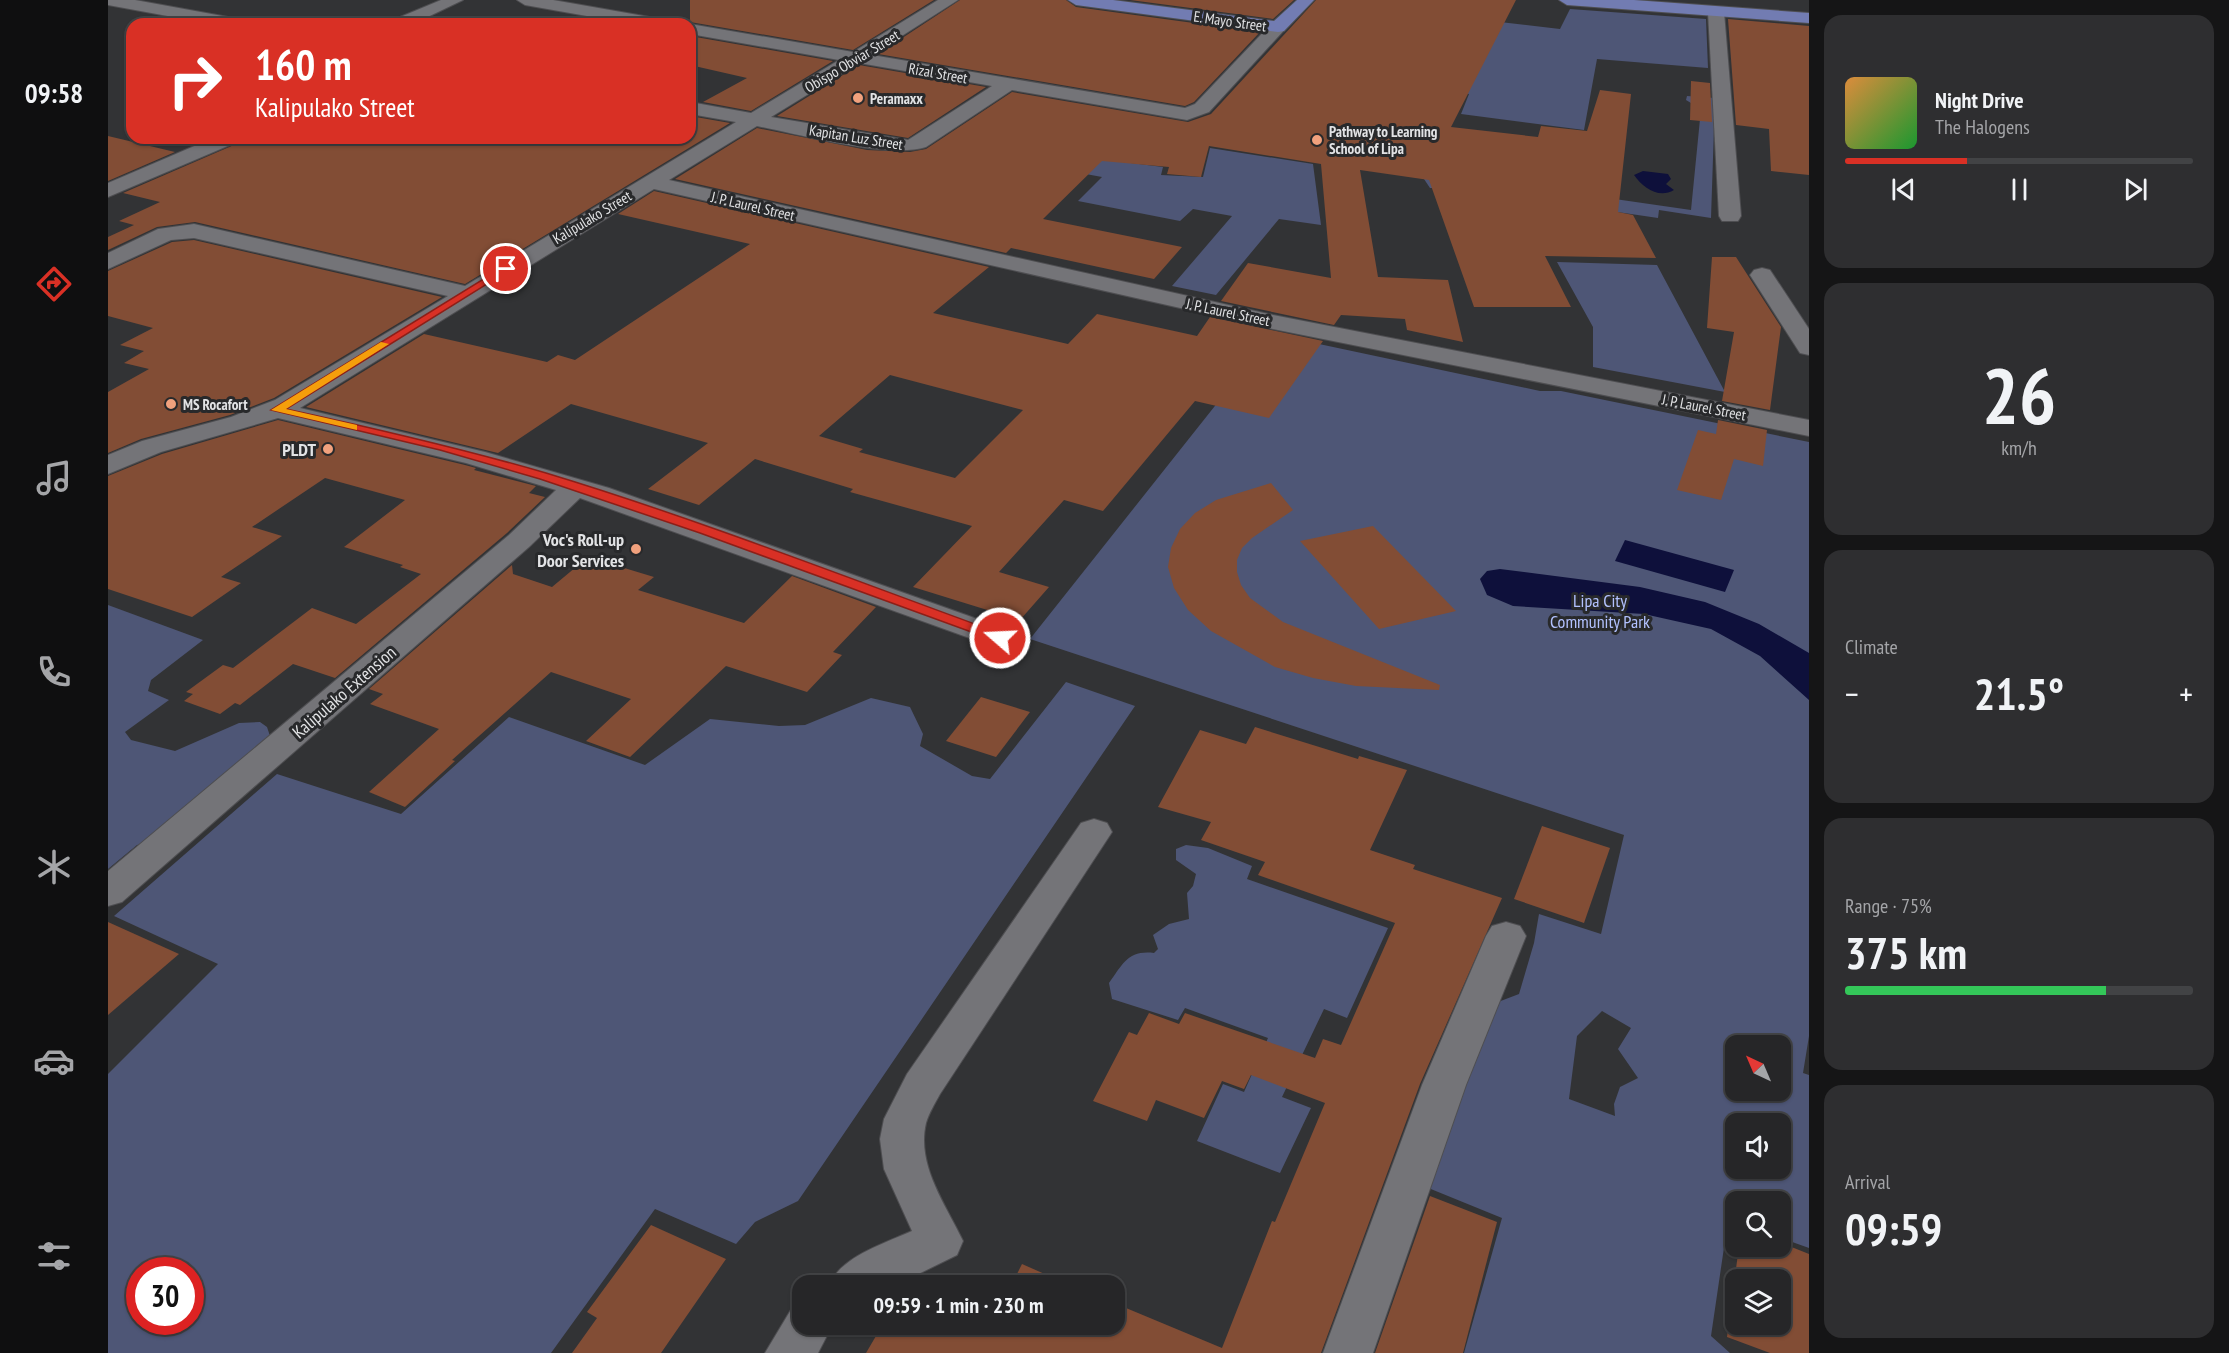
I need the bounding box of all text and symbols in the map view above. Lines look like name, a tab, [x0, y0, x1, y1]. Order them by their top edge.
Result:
street label: E. Mayo Street	[1192, 6, 1268, 36]
street label: Obispo Obviar Street	[801, 25, 903, 97]
text: 160 m	[255, 37, 352, 92]
icon: right	[156, 42, 234, 120]
street label: Rizal Street	[907, 58, 969, 88]
text: 09:58	[25, 76, 83, 110]
text: Night Drive	[1935, 86, 2024, 114]
place label: Peramaxx	[870, 89, 923, 108]
text: Kalipulako Street	[255, 90, 415, 124]
marker: Peramaxx	[851, 91, 865, 105]
text: The Halogens	[1935, 114, 2030, 140]
street label: Kapitan Luz Street	[808, 120, 904, 154]
place label: Pathway to Learning School of Lipa	[1329, 122, 1438, 158]
marker: Pathway to Learning School of Lipa	[1310, 133, 1324, 147]
icon: previous	[1887, 173, 1920, 206]
icon: pause	[2003, 173, 2036, 206]
icon: next	[2119, 173, 2152, 206]
street label: Kalipulako Street	[549, 186, 635, 248]
street label: J. P. Laurel Street	[708, 187, 797, 225]
pin	[480, 243, 531, 294]
icon: arrive	[489, 252, 522, 285]
icon: directions	[33, 263, 75, 305]
street label: J. P. Laurel Street	[1183, 294, 1272, 330]
text: 26	[1982, 345, 2056, 446]
street label: J. P. Laurel Street	[1659, 389, 1748, 424]
place label: MS Rocafort	[183, 395, 248, 414]
marker: MS Rocafort	[164, 397, 178, 411]
text: km/h	[2001, 435, 2037, 461]
place label: PLDT	[282, 438, 316, 461]
marker: PLDT	[321, 442, 335, 456]
icon: music	[33, 457, 75, 499]
place label: Voc's Roll-up Door Services	[537, 528, 624, 572]
marker: Voc's Roll-up Door Services	[629, 542, 643, 556]
park label: Lipa City Community Park	[1550, 589, 1650, 633]
position arrow	[968, 606, 1032, 670]
text: Climate	[1845, 634, 1898, 660]
street label: Kalipulako Extension	[287, 641, 401, 743]
icon: phone	[33, 651, 75, 693]
text: 21.5°	[1974, 664, 2064, 722]
text: −	[1845, 672, 1859, 715]
text: +	[2179, 672, 2193, 715]
icon: climate	[33, 846, 75, 888]
text: Range · 75%	[1845, 893, 1932, 919]
text: 375 km	[1845, 923, 1967, 981]
north arrow	[1725, 1035, 1791, 1101]
map controls	[1725, 1035, 1791, 1335]
icon: car	[33, 1040, 75, 1082]
button: sound	[1725, 1113, 1791, 1179]
text: Arrival	[1845, 1169, 1890, 1195]
button: search	[1725, 1191, 1791, 1257]
text: 09:59	[1845, 1199, 1942, 1257]
icon: filters	[33, 1235, 75, 1277]
speed limit sign: 30	[126, 1257, 204, 1335]
button: layers	[1725, 1269, 1791, 1335]
text: 09:59 · 1 min · 230 m	[873, 1291, 1044, 1319]

